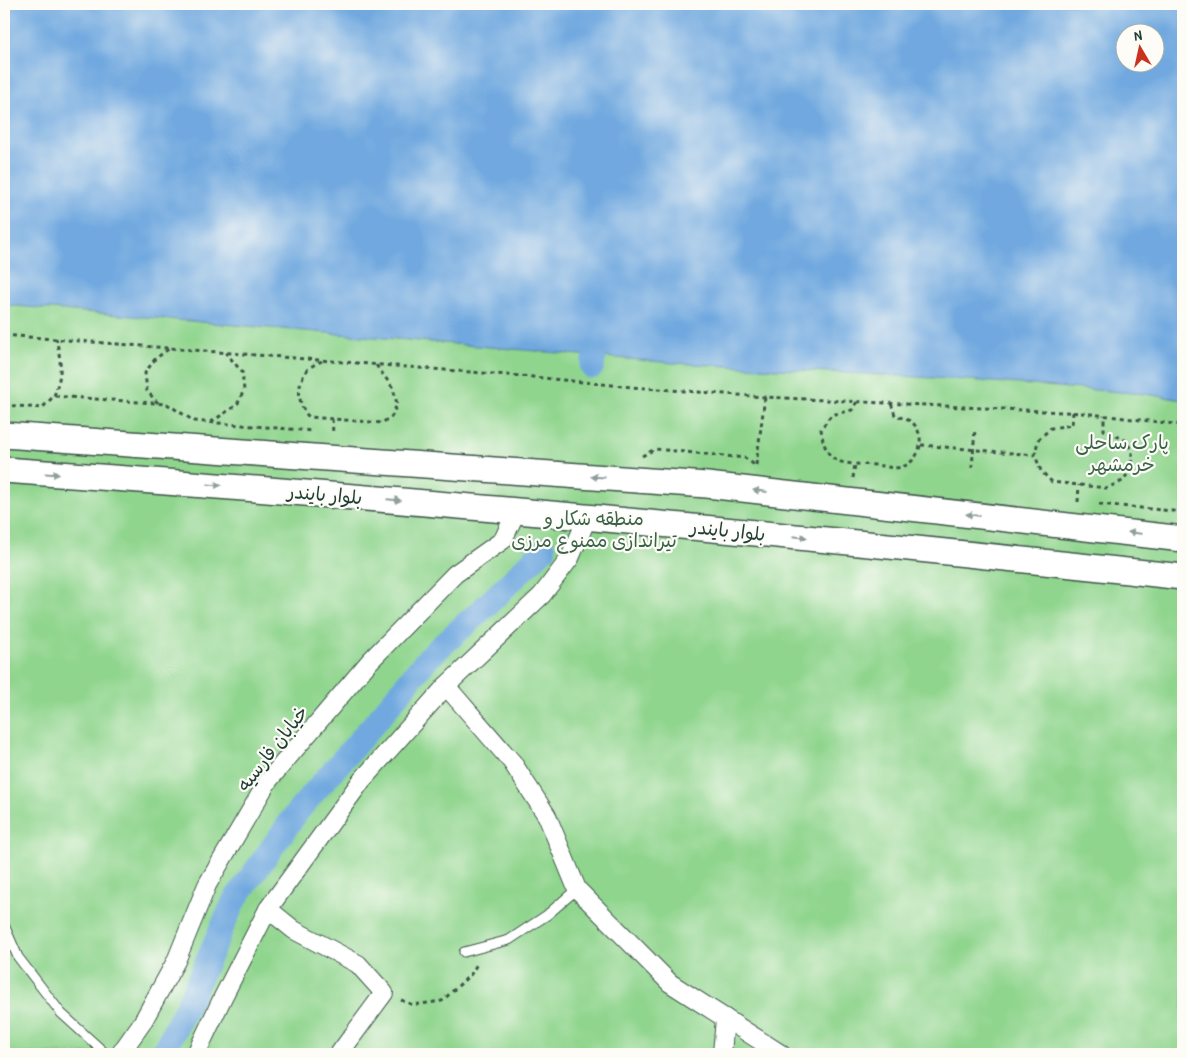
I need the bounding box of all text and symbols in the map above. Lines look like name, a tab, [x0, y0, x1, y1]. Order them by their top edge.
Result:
north arrow	[1114, 22, 1164, 72]
text: N	[1133, 25, 1144, 45]
park label: پارک ساحلی خرمشهر	[1075, 429, 1169, 477]
one-way arrow	[45, 470, 61, 478]
one-way arrow	[590, 473, 606, 481]
street label: بلوار بایندر	[284, 478, 364, 510]
one-way arrow	[207, 481, 223, 489]
one-way arrow	[751, 487, 767, 495]
one-way arrow	[386, 497, 402, 505]
park label: منطقه شکار و تیراندازی ممنوع مرزی	[511, 505, 677, 554]
one-way arrow	[965, 511, 981, 519]
street label: بلوار بایندر	[687, 513, 767, 547]
one-way arrow	[1127, 529, 1143, 537]
one-way arrow	[792, 533, 808, 541]
street label: خیابان فارسیه	[230, 700, 314, 796]

